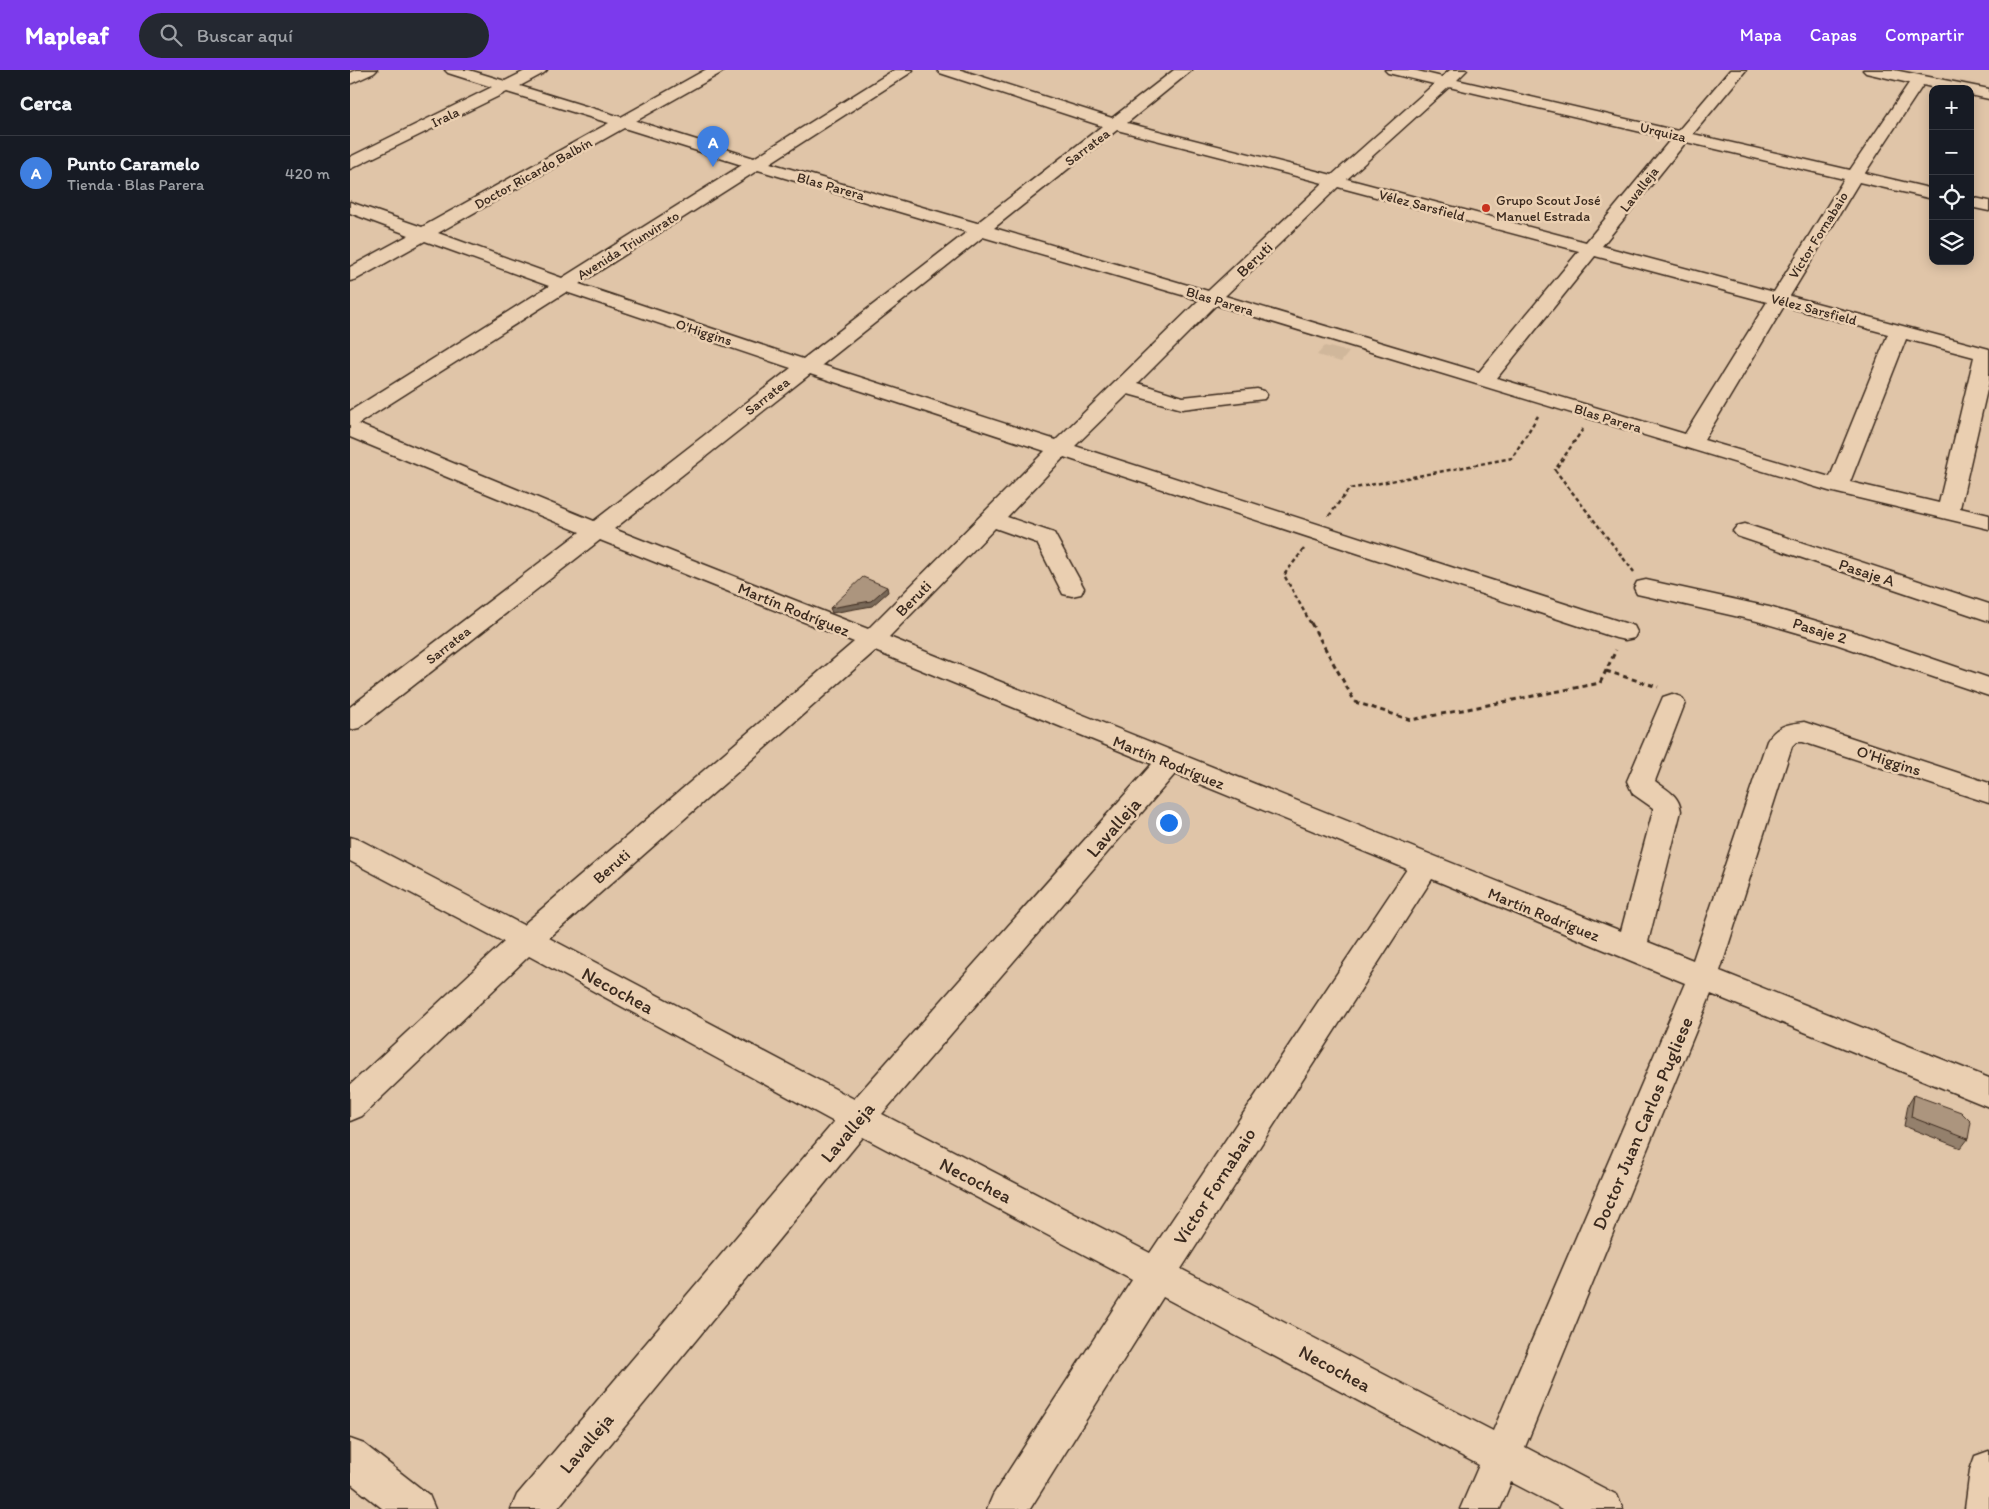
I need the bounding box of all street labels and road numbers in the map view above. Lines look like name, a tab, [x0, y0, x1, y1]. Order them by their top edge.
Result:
street label: Irala	[428, 103, 462, 131]
street label: Urquiza	[1638, 119, 1688, 146]
street label: Sarratea	[1061, 124, 1114, 170]
street label: Doctor Ricardo Balbín	[471, 134, 595, 213]
street label: Lavalleja	[1616, 163, 1663, 215]
street label: Blas Parera	[795, 169, 867, 204]
street label: Vélez Sarsfield	[1377, 186, 1467, 225]
street label: Víctor Fornabaio	[1785, 189, 1852, 282]
street label: Avenida Triunvirato	[574, 207, 683, 284]
street label: Beruti	[1232, 238, 1276, 281]
street label: Blas Parera	[1184, 283, 1256, 320]
street label: Vélez Sarsfield	[1769, 290, 1859, 329]
street label: O'Higgins	[674, 315, 734, 350]
street label: Sarratea	[742, 373, 794, 419]
street label: Blas Parera	[1572, 400, 1644, 437]
street label: Pasaje A	[1837, 555, 1897, 590]
street label: Beruti	[891, 576, 935, 620]
street label: Martín Rodríguez	[735, 578, 853, 641]
street label: Pasaje 2	[1790, 613, 1850, 648]
street label: Sarratea	[423, 622, 475, 668]
street label: Martín Rodríguez	[1110, 731, 1228, 794]
street label: O'Higgins	[1854, 741, 1923, 780]
street label: Lavalleja	[1081, 793, 1146, 862]
street label: Beruti	[589, 845, 634, 888]
street label: Martín Rodríguez	[1485, 883, 1603, 946]
street label: Necochea	[578, 962, 658, 1019]
street label: Doctor Juan Carlos Pugliese	[1587, 1013, 1698, 1233]
street label: Lavalleja	[815, 1097, 879, 1167]
street label: Víctor Fornabaio	[1168, 1123, 1261, 1249]
street label: Necochea	[936, 1152, 1016, 1209]
street label: Necochea	[1295, 1340, 1375, 1397]
street label: Lavalleja	[554, 1408, 618, 1478]

